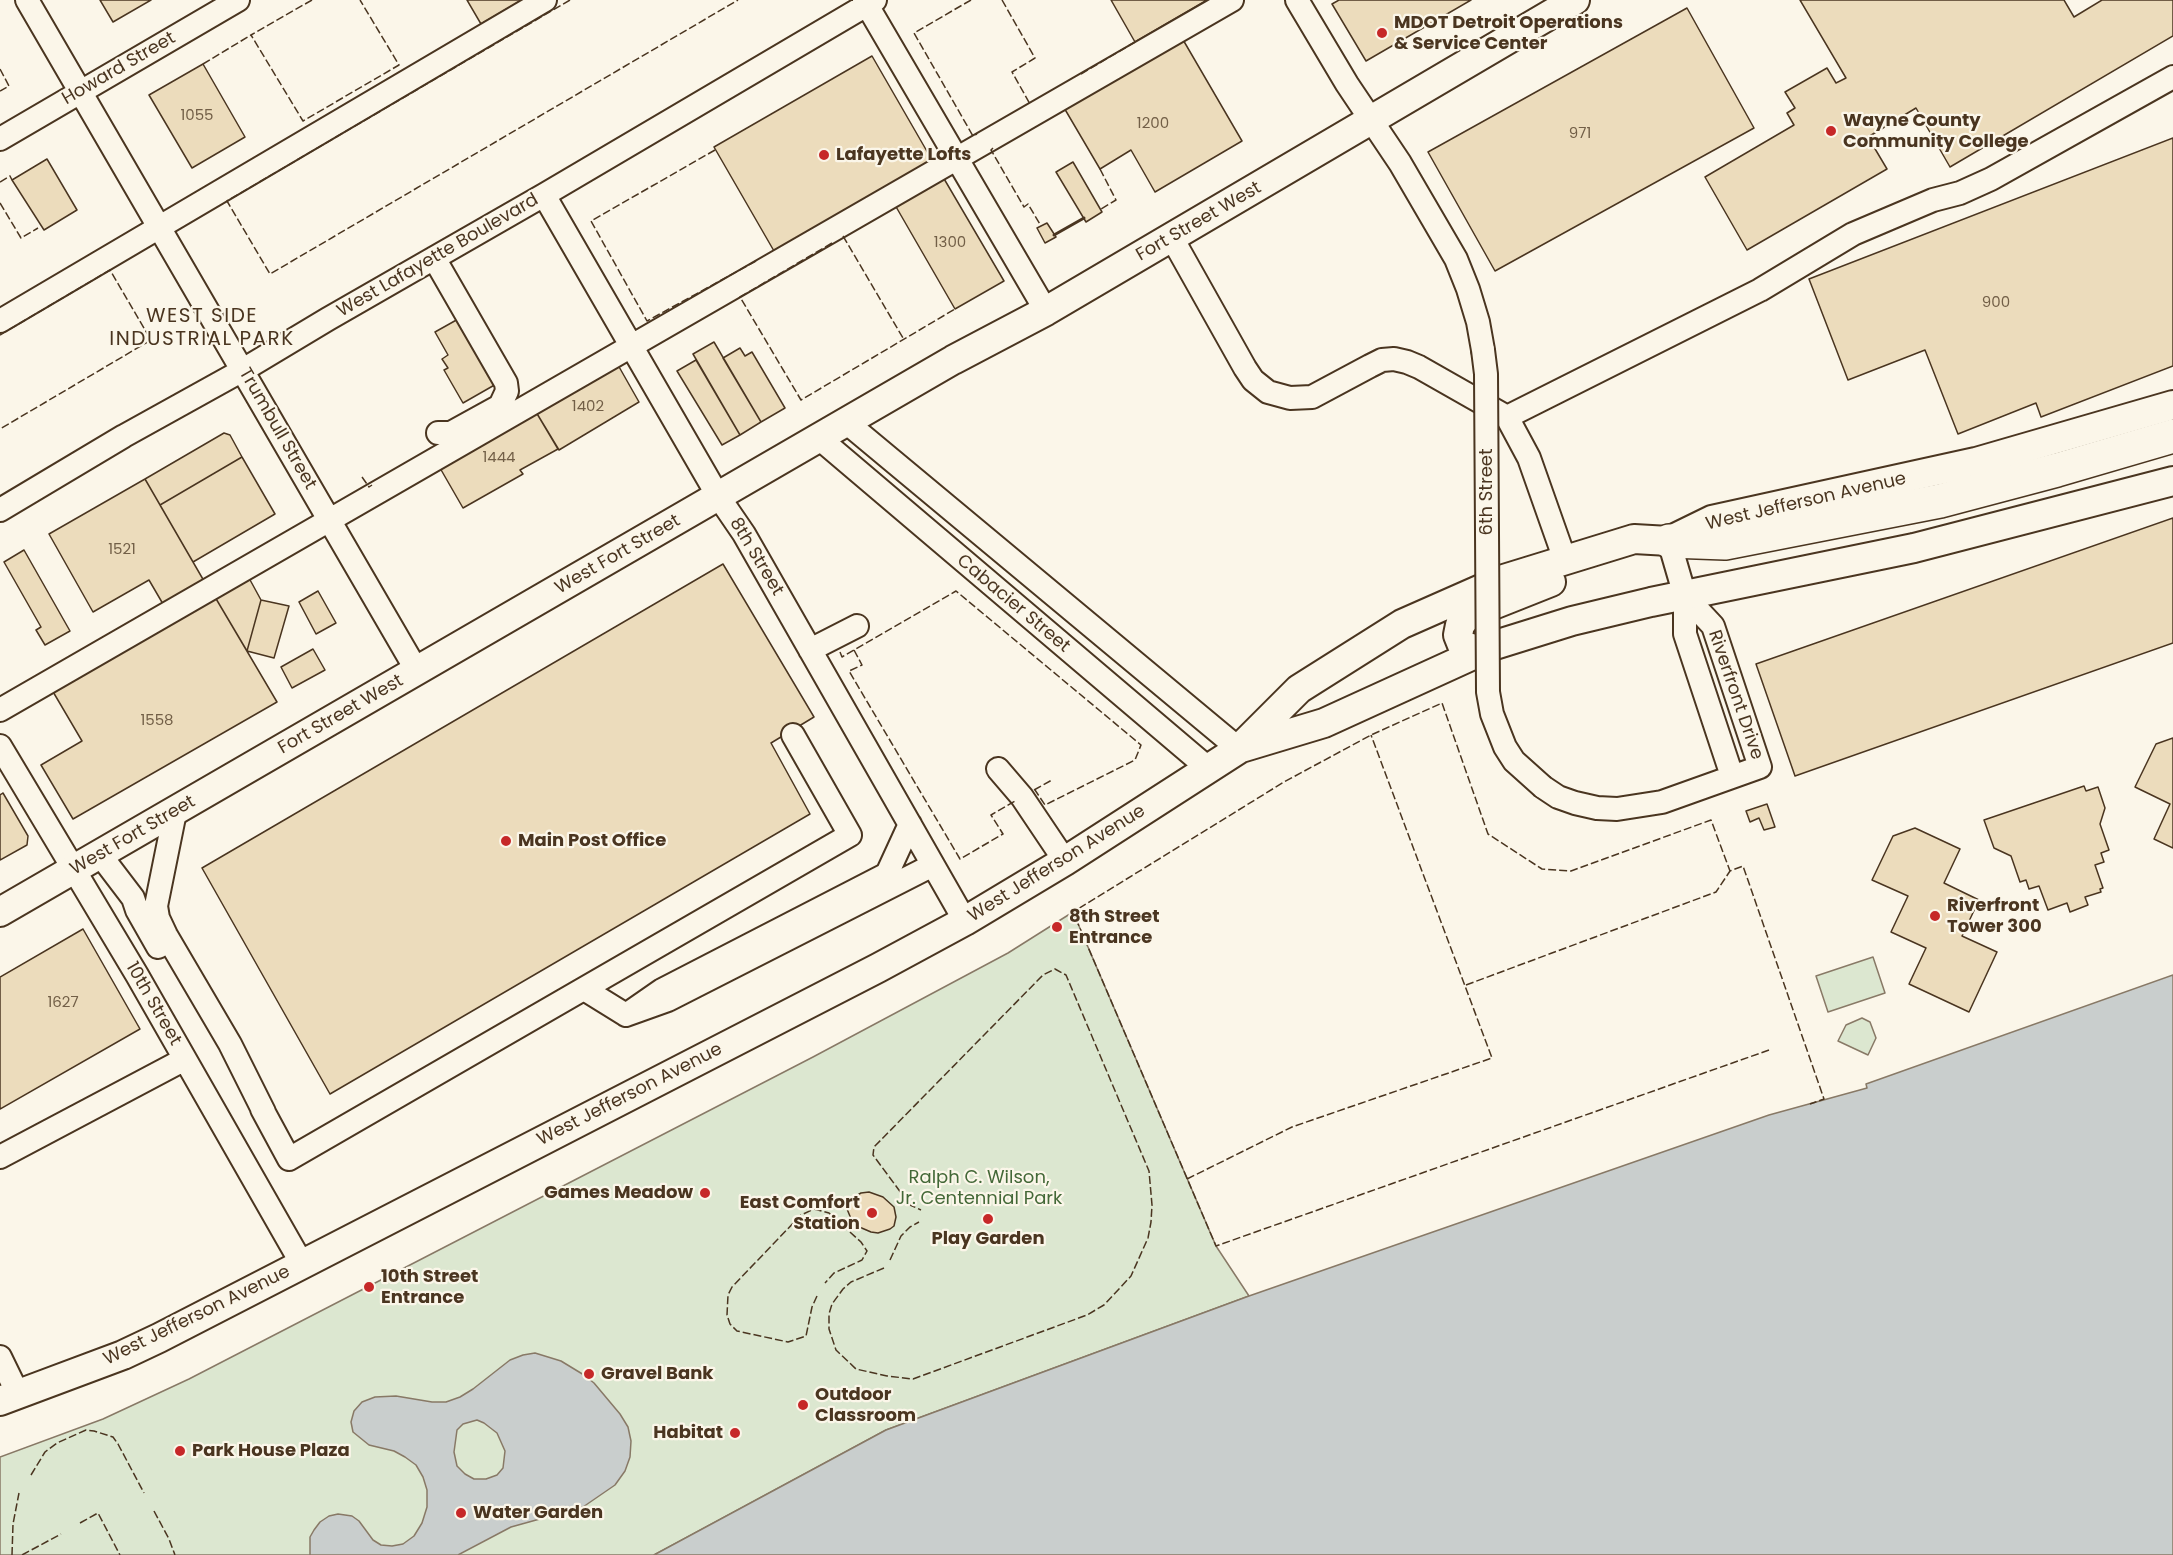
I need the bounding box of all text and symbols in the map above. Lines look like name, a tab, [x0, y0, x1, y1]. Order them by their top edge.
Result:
place label: MDOT Detroit Operations & Service Center	[1394, 12, 1623, 54]
marker: MDOT Detroit Operations & Service Center	[1375, 26, 1389, 40]
street label: Howard Street	[58, 28, 180, 110]
house number: 1055	[180, 107, 214, 125]
place label: Wayne County Community College	[1843, 110, 2029, 152]
house number: 1200	[1137, 115, 1169, 133]
marker: Wayne County Community College	[1824, 124, 1838, 138]
house number: 971	[1569, 125, 1591, 143]
place label: Lafayette Lofts	[836, 144, 971, 166]
marker: Lafayette Lofts	[817, 148, 831, 162]
street label: Fort Street West	[1133, 177, 1265, 267]
street label: West Lafayette Boulevard	[334, 189, 542, 323]
house number: 1300	[934, 234, 966, 252]
house number: 900	[1982, 294, 2010, 312]
district label: WEST SIDE INDUSTRIAL PARK	[109, 305, 295, 352]
street label: Trumbull Street	[234, 364, 320, 494]
house number: 1402	[572, 398, 604, 416]
street label: 6th Street	[1476, 448, 1498, 536]
house number: 1444	[482, 449, 516, 467]
street label: West Jefferson Avenue	[1704, 468, 1908, 536]
street label: West Fort Street	[552, 510, 684, 600]
street label: 8th Street	[724, 514, 788, 600]
house number: 1521	[108, 541, 136, 559]
street label: Cabacier Street	[952, 550, 1074, 658]
street label: Riverfront Drive	[1703, 627, 1767, 763]
street label: Fort Street West	[275, 670, 407, 760]
house number: 1558	[140, 712, 174, 730]
street label: West Fort Street	[67, 791, 199, 881]
street label: West Jefferson Avenue	[964, 801, 1150, 927]
place label: Main Post Office	[518, 830, 666, 852]
marker: Main Post Office	[499, 834, 513, 848]
place label: Riverfront Tower 300	[1947, 895, 2042, 938]
place label: 8th Street Entrance	[1069, 906, 1159, 948]
marker: Riverfront Tower 300	[1928, 909, 1942, 923]
marker: 8th Street Entrance	[1050, 920, 1064, 934]
street label: 10th Street	[120, 958, 186, 1050]
house number: 1627	[47, 994, 79, 1012]
street label: West Jefferson Avenue	[534, 1039, 726, 1151]
park label: Ralph C. Wilson, Jr. Centennial Park	[896, 1167, 1062, 1210]
place label: Games Meadow	[544, 1182, 693, 1204]
marker: Games Meadow	[698, 1186, 712, 1200]
place label: East Comfort Station	[740, 1192, 860, 1234]
marker: East Comfort Station	[865, 1206, 879, 1220]
marker: Play Garden	[981, 1212, 995, 1226]
place label: Play Garden	[931, 1228, 1045, 1250]
street label: West Jefferson Avenue	[100, 1261, 294, 1371]
place label: 10th Street Entrance	[381, 1266, 478, 1308]
marker: 10th Street Entrance	[362, 1280, 376, 1294]
place label: Gravel Bank	[601, 1363, 713, 1385]
marker: Gravel Bank	[582, 1367, 596, 1381]
place label: Outdoor Classroom	[815, 1384, 916, 1426]
marker: Outdoor Classroom	[796, 1398, 810, 1412]
place label: Habitat	[653, 1422, 723, 1444]
marker: Habitat	[728, 1426, 742, 1440]
place label: Park House Plaza	[192, 1440, 350, 1462]
marker: Park House Plaza	[173, 1444, 187, 1458]
place label: Water Garden	[473, 1502, 603, 1524]
marker: Water Garden	[454, 1506, 468, 1520]

